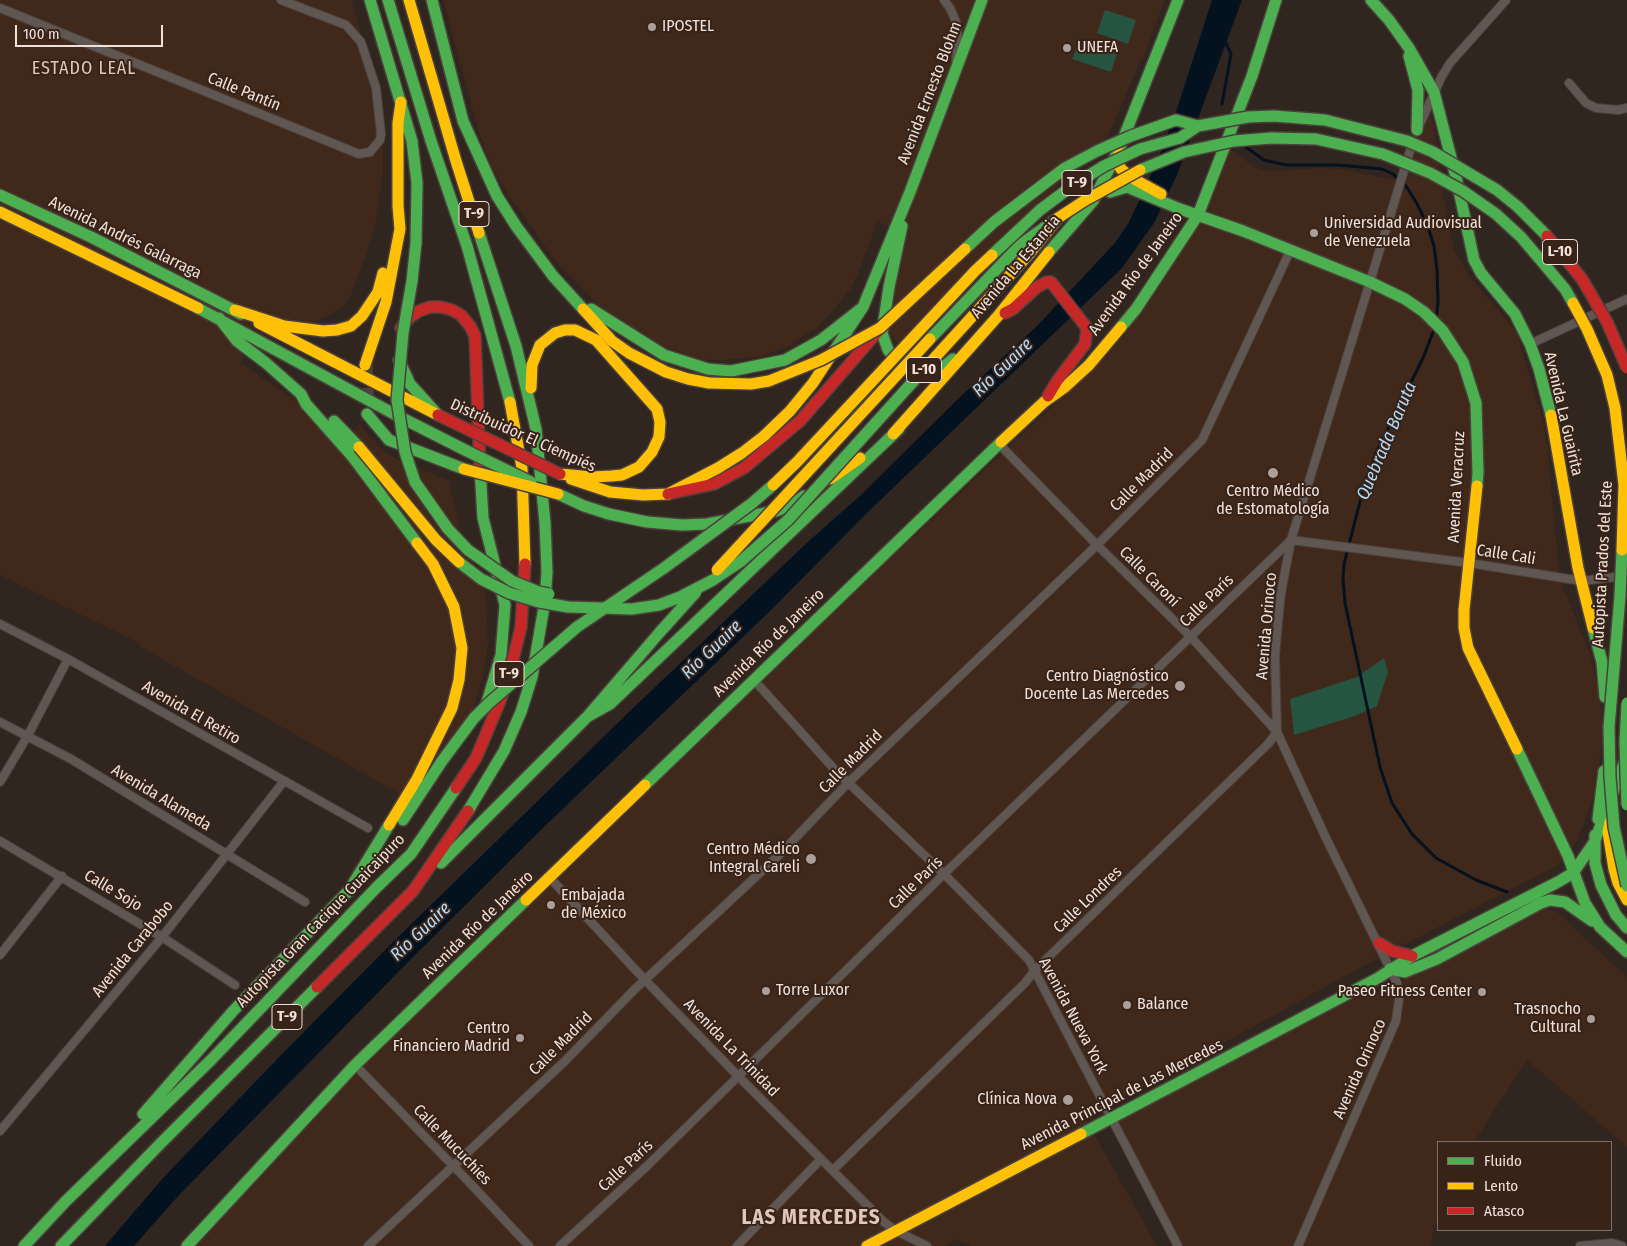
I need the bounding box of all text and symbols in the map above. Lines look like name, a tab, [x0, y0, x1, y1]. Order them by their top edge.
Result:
scale bar	[18, 15, 165, 47]
place label: IPOSTEL	[662, 17, 714, 37]
street label: Avenida Ernesto Blohm	[894, 19, 966, 167]
marker: IPOSTEL	[646, 21, 658, 33]
text: 100 m	[23, 25, 60, 43]
place label: UNEFA	[1077, 38, 1118, 58]
marker: UNEFA	[1061, 42, 1073, 54]
district label: ESTADO LEAL	[30, 58, 138, 80]
street label: Calle Pantín	[205, 69, 283, 115]
road number: T-9	[1062, 170, 1092, 196]
street label: Avenida Andrés Galarraga	[46, 193, 204, 283]
road number: T-9	[459, 202, 489, 226]
street label: Avenida Río de Janeiro	[1085, 209, 1187, 339]
street label: Avenida La Estancia	[967, 211, 1065, 323]
place label: Universidad Audiovisual de Venezuela	[1324, 214, 1482, 252]
marker: Universidad Audiovisual de Venezuela	[1308, 227, 1320, 239]
road number: L-10	[1542, 240, 1578, 264]
water label: Río Guaire	[968, 334, 1038, 402]
street label: Avenida La Guairita	[1539, 350, 1587, 478]
road number: L-10	[906, 358, 942, 382]
water label: Quebrada Baruta	[1352, 379, 1422, 503]
street label: Distribuidor El Ciempiés	[447, 395, 599, 477]
street label: Avenida Veracruz	[1444, 431, 1470, 543]
street label: Calle Madrid	[1106, 444, 1178, 516]
marker: Centro Médico de Estomatología	[1266, 466, 1280, 480]
street label: Autopista Prados del Este	[1589, 480, 1617, 648]
place label: Centro Médico de Estomatología	[1216, 482, 1330, 520]
street label: Calle Cali	[1475, 541, 1537, 569]
street label: Calle Caroní	[1115, 543, 1183, 611]
street label: Calle París	[1176, 571, 1238, 631]
street label: Avenida Orinoco	[1253, 572, 1281, 680]
street label: Avenida Río de Janeiro	[709, 585, 829, 701]
water label: Río Guaire	[677, 616, 747, 684]
road number: T-9	[494, 662, 524, 686]
place label: Centro Diagnóstico Docente Las Mercedes	[1024, 667, 1169, 705]
street label: Avenida El Retiro	[138, 677, 244, 749]
marker: Centro Diagnóstico Docente Las Mercedes	[1173, 679, 1187, 693]
street label: Calle Madrid	[815, 726, 887, 798]
street label: Avenida Alameda	[108, 761, 214, 835]
street label: Autopista Gran Cacique Guaicaipuro	[233, 830, 409, 1012]
place label: Centro Médico Integral Careli	[706, 840, 800, 878]
marker: Centro Médico Integral Careli	[804, 852, 818, 866]
street label: Calle París	[885, 853, 947, 913]
street label: Calle Londres	[1050, 863, 1126, 937]
street label: Calle Sojo	[80, 866, 146, 916]
street label: Avenida Río de Janeiro	[418, 867, 538, 983]
place label: Embajada de México	[561, 886, 626, 924]
street label: Avenida Carabobo	[88, 897, 178, 1001]
water label: Río Guaire	[386, 898, 456, 966]
marker: Embajada de México	[545, 899, 557, 911]
street label: Avenida Nueva York	[1034, 955, 1112, 1077]
place label: Torre Luxor	[776, 981, 849, 1001]
place label: Paseo Fitness Center	[1338, 982, 1472, 1002]
marker: Torre Luxor	[760, 985, 772, 997]
marker: Paseo Fitness Center	[1476, 986, 1488, 998]
street label: Avenida La Trinidad	[679, 995, 783, 1101]
place label: Balance	[1137, 995, 1188, 1015]
marker: Balance	[1121, 999, 1133, 1011]
place label: Trasnocho Cultural	[1514, 1000, 1581, 1038]
road number: T-9	[272, 1004, 302, 1030]
street label: Calle Madrid	[525, 1008, 597, 1080]
marker: Trasnocho Cultural	[1585, 1013, 1597, 1025]
street label: Avenida Orinoco	[1329, 1016, 1391, 1122]
place label: Centro Financiero Madrid	[393, 1019, 510, 1057]
marker: Centro Financiero Madrid	[514, 1032, 526, 1044]
street label: Avenida Principal de Las Mercedes	[1018, 1035, 1226, 1155]
place label: Clínica Nova	[977, 1090, 1057, 1110]
marker: Clínica Nova	[1061, 1093, 1075, 1107]
street label: Calle Mucuchíes	[409, 1101, 495, 1189]
street label: Calle París	[595, 1136, 657, 1196]
legend	[1437, 1141, 1612, 1231]
text: Fluido	[1484, 1152, 1522, 1170]
text: Lento	[1484, 1177, 1518, 1195]
text: Atasco	[1484, 1202, 1524, 1220]
district label: LAS MERCEDES	[740, 1205, 882, 1231]

